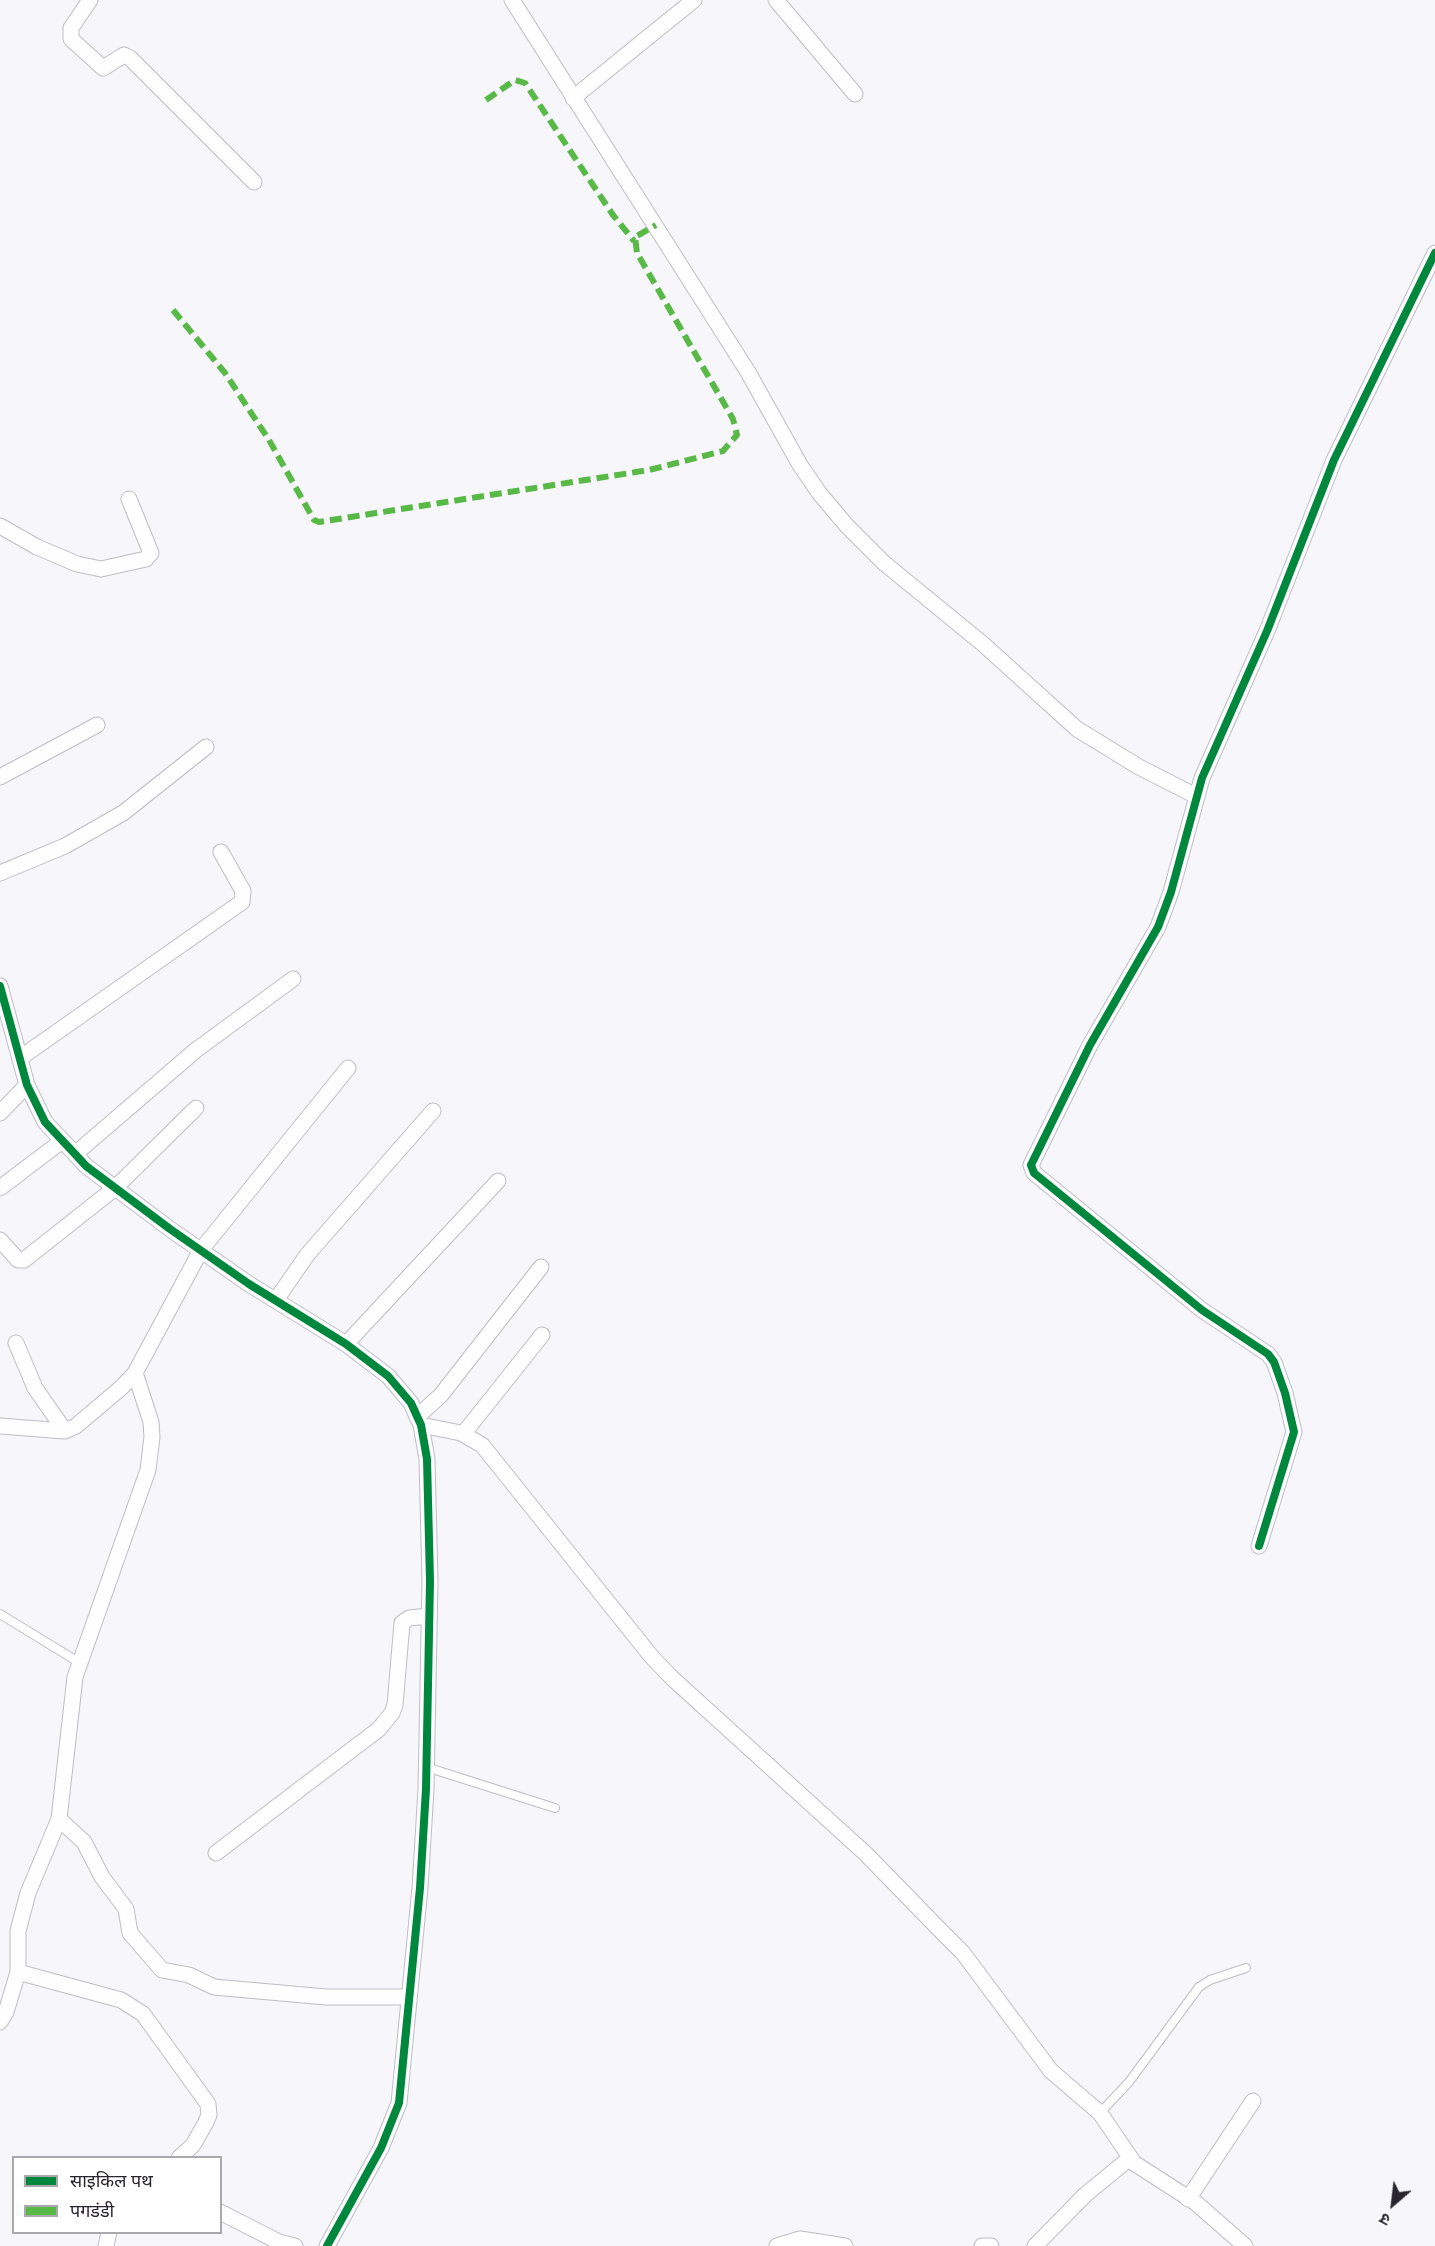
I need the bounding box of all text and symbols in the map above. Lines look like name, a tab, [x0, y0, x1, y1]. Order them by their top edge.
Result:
legend	[12, 2156, 222, 2234]
text: साइकिल पथ	[70, 2169, 153, 2192]
north arrow	[1363, 2174, 1423, 2234]
text: पगडंडी	[70, 2199, 114, 2222]
text: उ	[1376, 2209, 1393, 2231]

